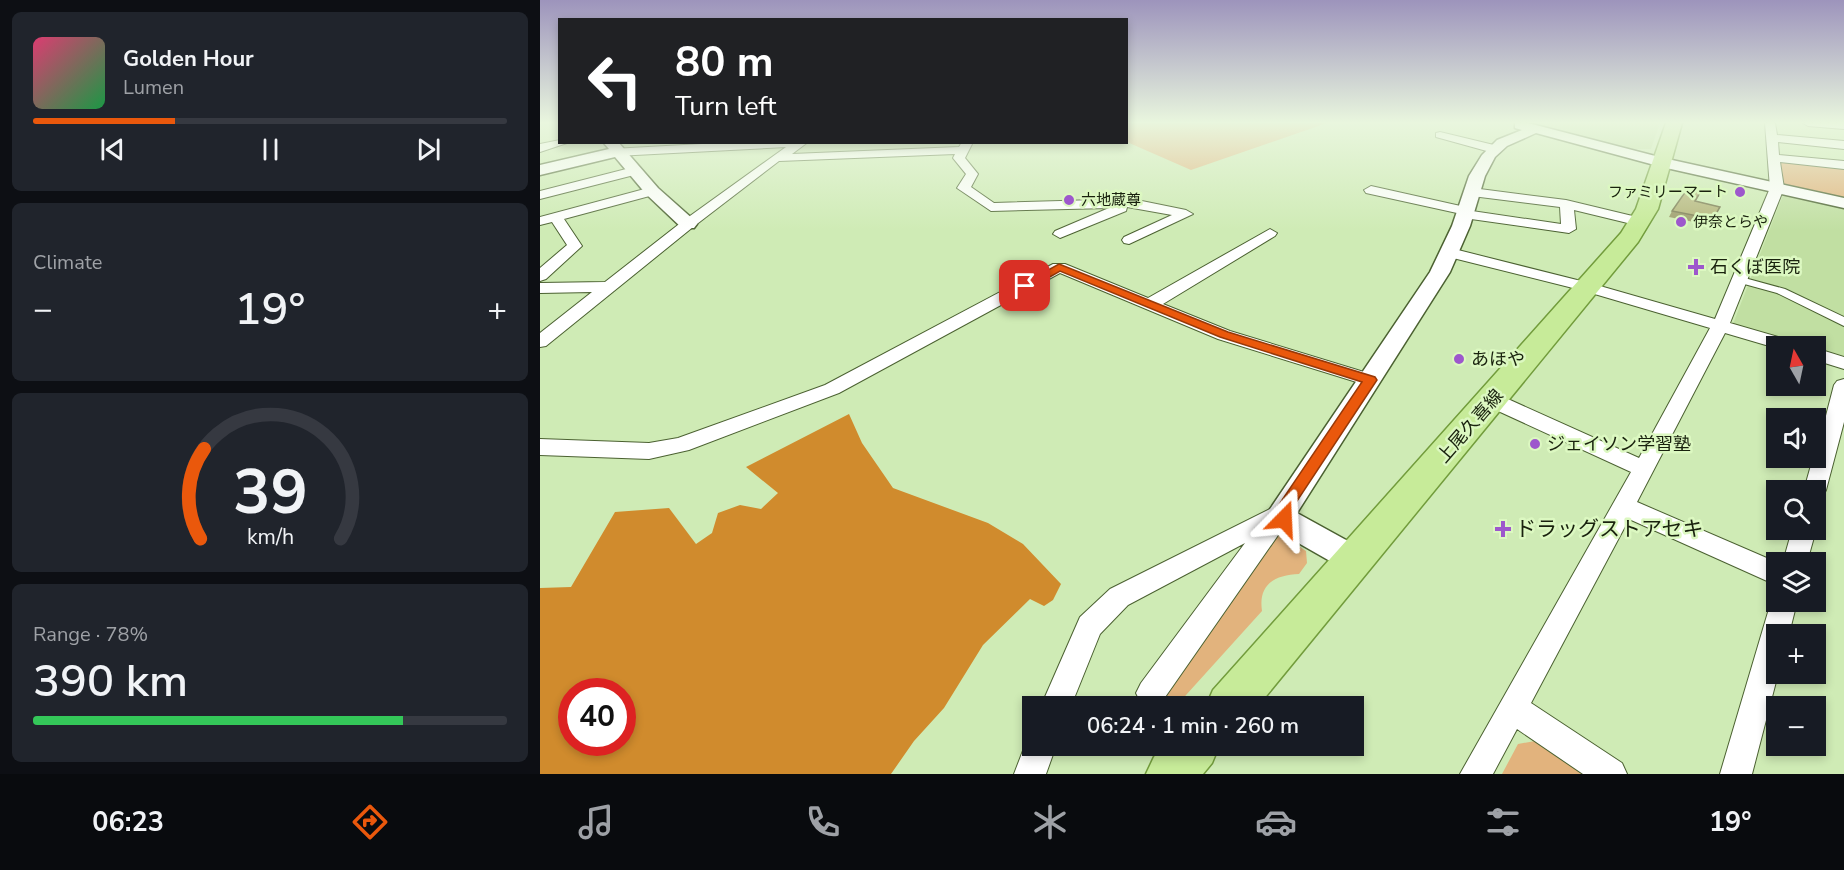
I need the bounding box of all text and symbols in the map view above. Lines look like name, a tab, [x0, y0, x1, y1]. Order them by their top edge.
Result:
text: 80 m	[675, 34, 774, 91]
icon: left	[576, 42, 654, 120]
text: Golden Hour	[123, 44, 254, 74]
text: Lumen	[123, 74, 184, 101]
text: Turn left	[675, 88, 776, 125]
icon: previous	[96, 133, 129, 166]
icon: pause	[254, 133, 287, 166]
icon: next	[412, 133, 445, 166]
place label: ファミリーマート	[1608, 182, 1728, 202]
marker: ファミリーマート	[1733, 185, 1747, 199]
place label: 六地蔵尊	[1081, 190, 1141, 210]
marker: 六地蔵尊	[1062, 193, 1076, 207]
place label: 伊奈とらや	[1693, 212, 1768, 232]
marker: 伊奈とらや	[1674, 215, 1688, 229]
text: Climate	[33, 249, 102, 276]
place label: 石くぼ医院	[1710, 255, 1800, 279]
marker: 石くぼ医院	[1687, 258, 1705, 276]
pin	[999, 260, 1050, 311]
icon: arrive	[1008, 269, 1041, 302]
text: 19°	[235, 279, 305, 340]
text: −	[33, 287, 53, 332]
text: +	[487, 287, 507, 332]
north arrow	[1766, 336, 1826, 396]
map controls	[1766, 336, 1826, 756]
place label: あほや	[1471, 347, 1525, 371]
marker: あほや	[1452, 352, 1466, 366]
street label: 上尾久喜線	[1431, 384, 1509, 468]
button: sound	[1766, 408, 1826, 468]
place label: ジェイソン学習塾	[1547, 432, 1691, 456]
marker: ジェイソン学習塾	[1528, 437, 1542, 451]
text: 39	[233, 450, 307, 535]
button: search	[1766, 480, 1826, 540]
position arrow	[1252, 487, 1316, 551]
place label: ドラッグストアセキ	[1515, 515, 1704, 543]
marker: ドラッグストアセキ	[1496, 522, 1510, 536]
text: km/h	[246, 523, 294, 553]
button: layers	[1766, 552, 1826, 612]
text: Range · 78%	[33, 621, 148, 648]
button: +	[1766, 624, 1826, 684]
text: 390 km	[33, 651, 188, 712]
speed limit sign: 40	[558, 678, 636, 756]
button: −	[1766, 696, 1826, 756]
text: 06:24 · 1 min · 260 m	[1087, 711, 1299, 741]
icon: directions	[349, 801, 391, 843]
icon: music	[575, 801, 617, 843]
icon: phone	[802, 801, 844, 843]
icon: climate	[1029, 801, 1071, 843]
icon: car	[1255, 801, 1297, 843]
icon: filters	[1482, 801, 1524, 843]
text: 06:23	[92, 804, 164, 841]
text: 19°	[1709, 804, 1752, 841]

